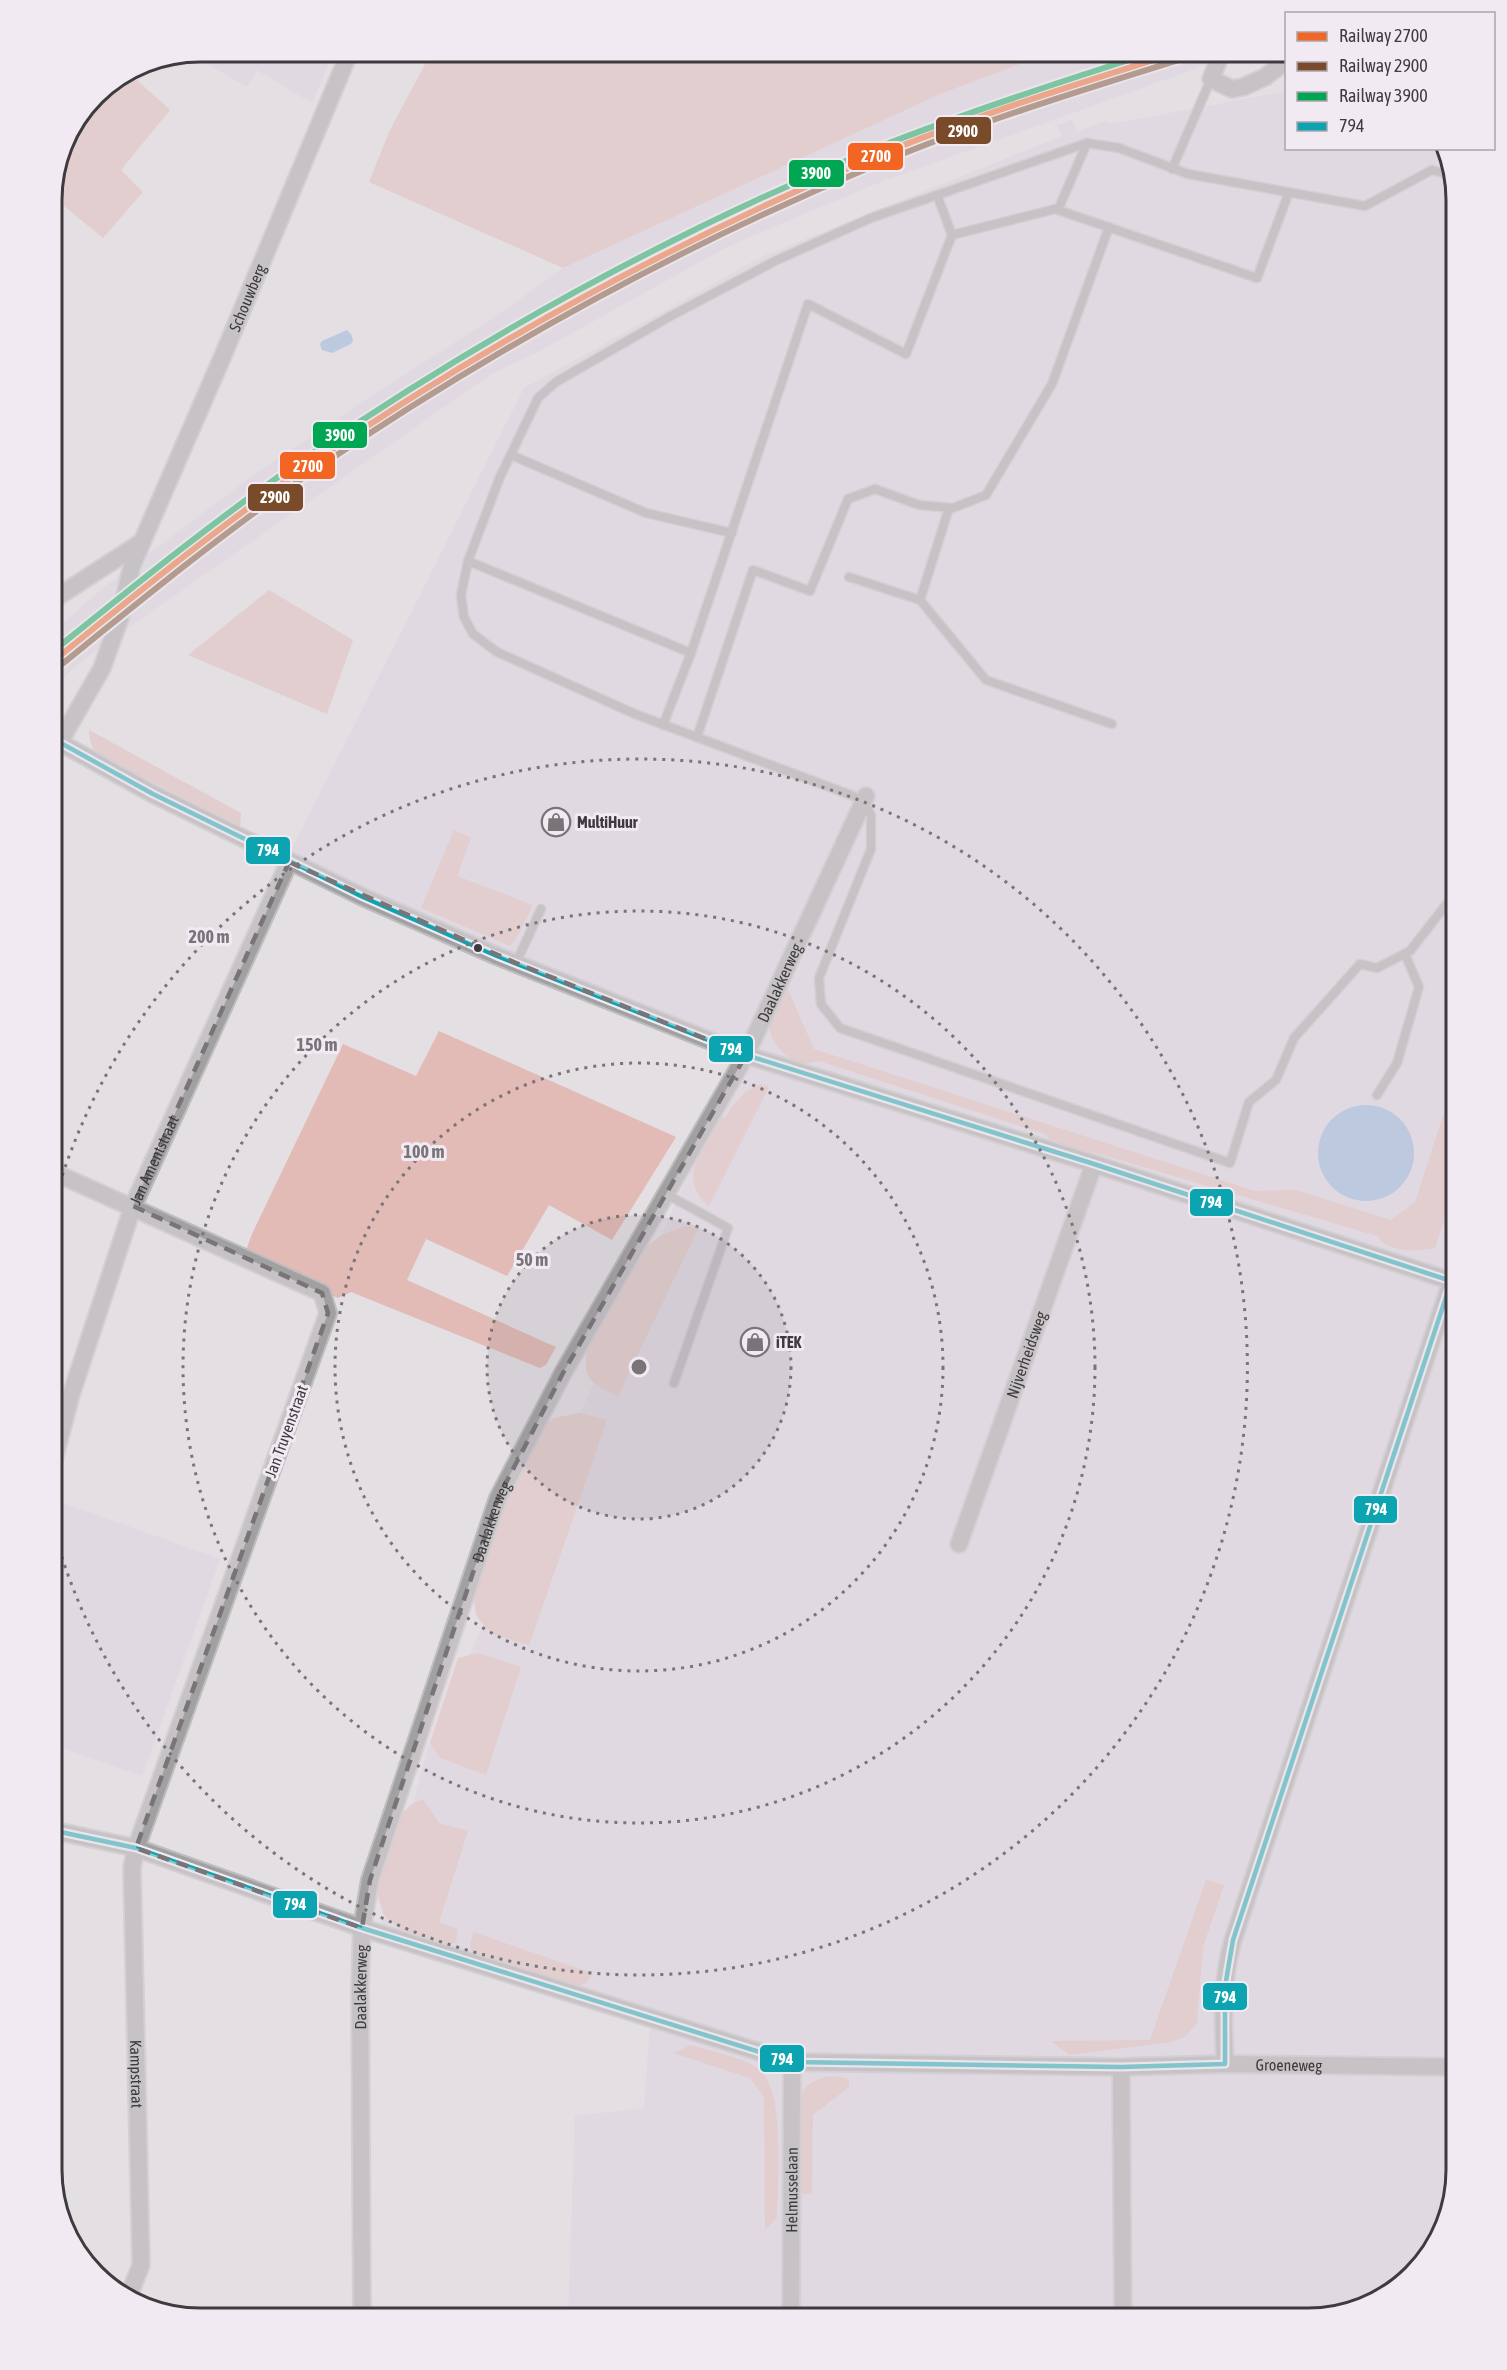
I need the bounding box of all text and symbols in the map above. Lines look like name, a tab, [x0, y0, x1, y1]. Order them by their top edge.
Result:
legend	[1285, 12, 1495, 150]
text: Railway 2700	[1339, 25, 1428, 46]
text: Railway 2900	[1339, 55, 1428, 76]
text: Railway 3900	[1339, 85, 1428, 106]
text: 794	[1339, 115, 1364, 136]
line badge: 2900	[935, 116, 992, 145]
text: 2900	[948, 122, 979, 140]
line badge: 2700	[847, 142, 904, 171]
text: 2700	[861, 147, 892, 165]
line badge: 3900	[788, 159, 845, 188]
text: 3900	[801, 164, 832, 182]
street label: Schouwberg	[225, 261, 270, 334]
line badge: 3900	[312, 421, 368, 449]
text: 3900	[325, 426, 356, 444]
line badge: 2700	[279, 451, 336, 480]
text: 2700	[293, 457, 324, 475]
line badge: 2900	[247, 483, 304, 512]
text: 2900	[260, 488, 291, 506]
shop icon: MultiHuur	[540, 806, 572, 838]
place label: MultiHuur	[577, 813, 638, 831]
line badge: 794	[245, 836, 291, 865]
text: 794	[257, 841, 280, 859]
text: 200 m	[189, 926, 229, 947]
street label: Daalakkerweg	[753, 940, 806, 1025]
unlabelled marker	[472, 942, 484, 954]
text: 150 m	[297, 1034, 337, 1055]
line badge: 794	[708, 1035, 754, 1063]
text: 794	[720, 1040, 743, 1058]
street label: Jan Amentstraat	[126, 1112, 182, 1207]
text: 100 m	[404, 1141, 444, 1162]
line badge: 794	[1189, 1188, 1234, 1217]
text: 794	[1200, 1193, 1223, 1211]
text: 50 m	[516, 1249, 548, 1270]
street label: Nijverheidsweg	[1003, 1309, 1051, 1400]
shop icon: iTEK	[739, 1326, 771, 1358]
place label: iTEK	[776, 1333, 802, 1351]
centre of rings	[629, 1357, 649, 1377]
street label: Jan Truyenstraat	[261, 1382, 312, 1480]
street label: Daalakkerweg	[468, 1478, 515, 1564]
line badge: 794	[1353, 1495, 1398, 1524]
text: 794	[1365, 1500, 1388, 1518]
line badge: 794	[272, 1890, 318, 1919]
text: 794	[284, 1895, 307, 1913]
street label: Daalakkerweg	[351, 1944, 371, 2030]
line badge: 794	[1202, 1982, 1248, 2011]
text: 794	[1214, 1988, 1237, 2006]
street label: Kampstraat	[127, 2040, 146, 2109]
line badge: 794	[759, 2044, 805, 2073]
text: 794	[771, 2050, 794, 2068]
street label: Groeneweg	[1256, 2055, 1322, 2075]
street label: Helmusselaan	[782, 2147, 801, 2233]

